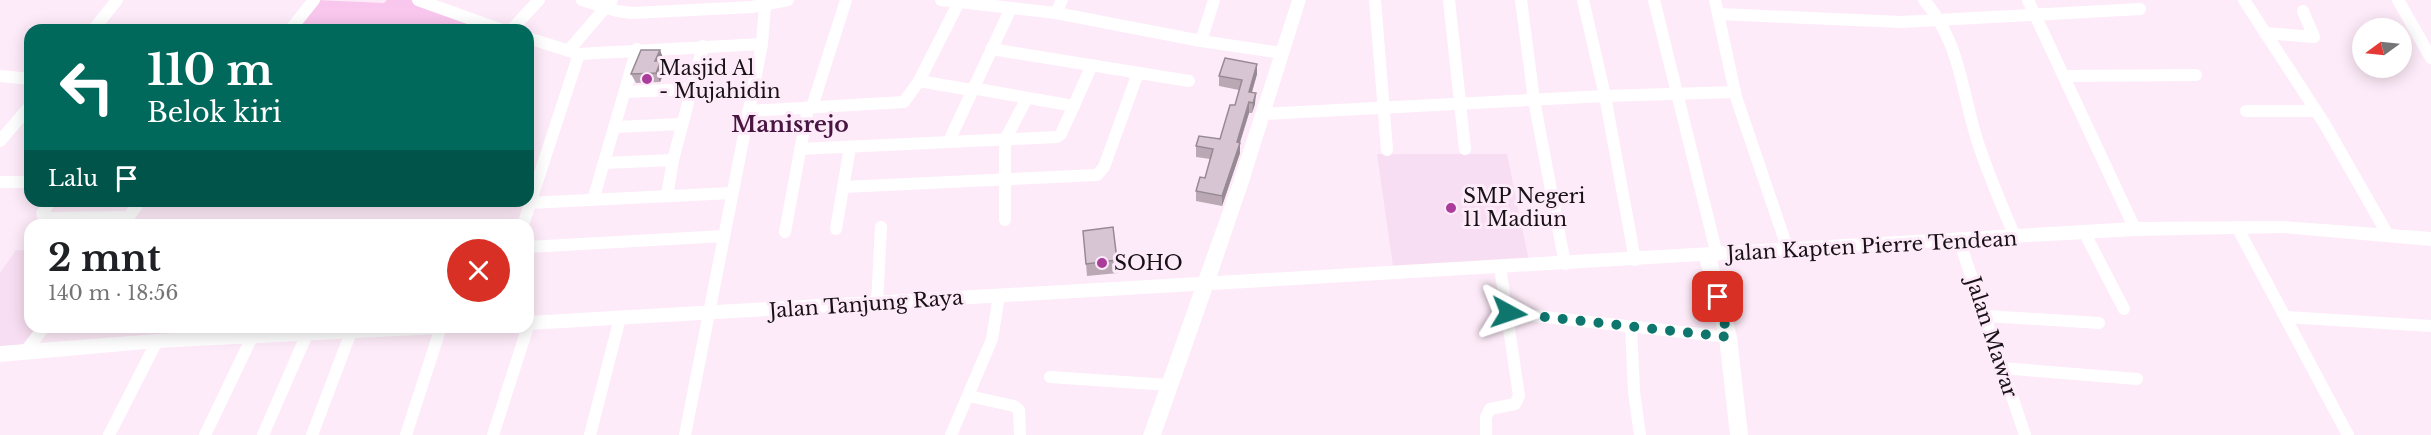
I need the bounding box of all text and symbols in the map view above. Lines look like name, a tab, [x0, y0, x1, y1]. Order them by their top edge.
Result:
north arrow	[2352, 18, 2412, 78]
map controls	[2352, 18, 2412, 78]
text: 110 m	[147, 44, 273, 96]
icon: left	[48, 48, 126, 126]
place label: Masjid Al - Mujahidin	[659, 56, 781, 103]
marker: Masjid Al - Mujahidin	[640, 72, 654, 86]
text: Belok kiri	[147, 96, 282, 129]
district label: Manisrejo	[731, 111, 849, 138]
icon: arrive	[110, 162, 143, 195]
text: Lalu	[48, 165, 98, 192]
place label: SMP Negeri 11 Madiun	[1463, 184, 1585, 231]
marker: SMP Negeri 11 Madiun	[1444, 201, 1458, 215]
street label: Jalan Kapten Pierre Tendean	[1723, 226, 2018, 266]
text: 2 mnt	[48, 236, 161, 281]
button: close	[447, 239, 510, 302]
place label: SOHO	[1114, 251, 1183, 275]
marker: SOHO	[1095, 256, 1109, 270]
pin	[1692, 271, 1743, 322]
street label: Jalan Mawar	[1960, 271, 2023, 401]
icon: arrive	[1701, 280, 1734, 313]
text: 140 m · 18:56	[48, 281, 178, 305]
position arrow	[1477, 281, 1541, 345]
street label: Jalan Tanjung Raya	[765, 285, 965, 323]

